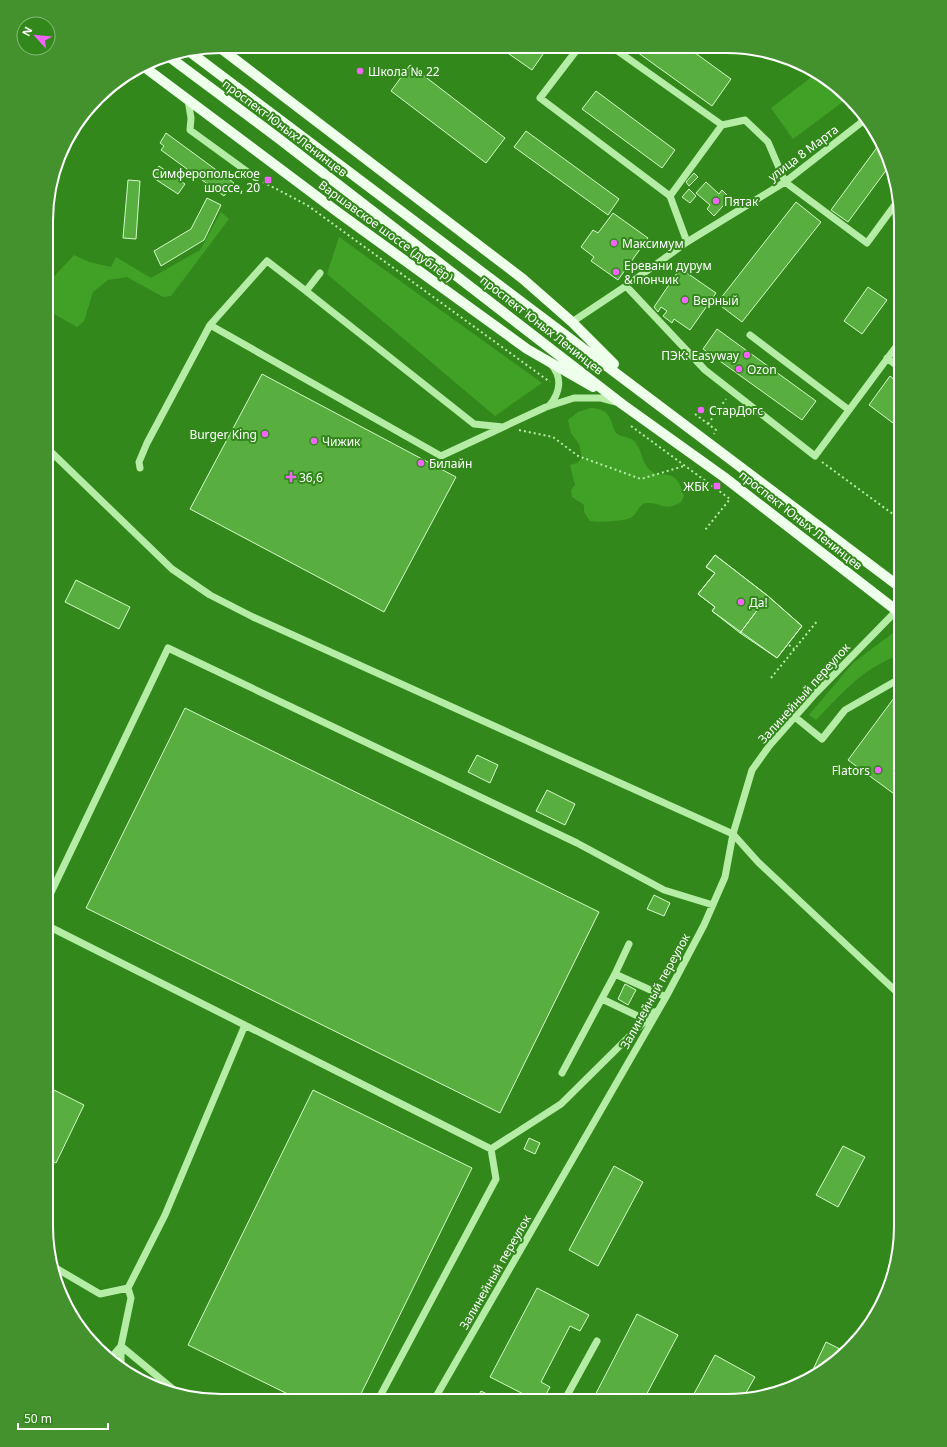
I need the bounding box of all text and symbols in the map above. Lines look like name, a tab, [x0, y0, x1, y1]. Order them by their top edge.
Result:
north arrow	[16, 16, 56, 56]
text: N	[18, 24, 35, 39]
place label: Школа № 22	[368, 63, 440, 80]
marker: Школа № 22	[355, 66, 365, 76]
street label: проспект Юных Ленинцев	[219, 75, 351, 181]
street label: улица 8 Марта	[764, 121, 842, 185]
place label: Симферопольское шоссе, 20	[152, 165, 260, 196]
marker: Симферопольское шоссе, 20	[263, 175, 273, 185]
street label: Варшавское шоссе (дублёр)	[315, 176, 457, 286]
place label: Пятак	[724, 193, 759, 210]
marker: Пятак	[711, 196, 721, 206]
place label: Максимум	[622, 235, 684, 252]
marker: Максимум	[609, 238, 619, 248]
place label: Еревани дурум & пончик	[624, 257, 712, 288]
marker: Еревани дурум & пончик	[611, 267, 621, 277]
street label: проспект Юных Ленинцев	[477, 271, 607, 379]
place label: Верный	[693, 292, 739, 309]
marker: Верный	[680, 295, 690, 305]
place label: ПЭК: Easyway	[661, 347, 740, 364]
marker: ПЭК: Easyway	[742, 350, 752, 360]
place label: Ozon	[747, 361, 777, 378]
marker: Ozon	[734, 364, 744, 374]
place label: СтарДогс	[709, 402, 763, 419]
marker: СтарДогс	[696, 405, 706, 415]
place label: Burger King	[189, 426, 257, 443]
marker: Burger King	[260, 429, 270, 439]
place label: Чижик	[322, 433, 361, 450]
marker: Чижик	[309, 436, 319, 446]
place label: Билайн	[429, 455, 472, 472]
marker: Билайн	[416, 458, 426, 468]
street label: проспект Юных Ленинцев	[736, 466, 866, 574]
place label: 36,6	[299, 469, 323, 486]
marker: 36,6	[286, 472, 296, 482]
place label: ЖБК	[683, 478, 709, 495]
marker: ЖБК	[712, 481, 722, 491]
place label: Да!	[749, 594, 768, 611]
marker: Да!	[736, 597, 746, 607]
street label: Залинейный переулок	[754, 639, 854, 747]
place label: Flators	[832, 762, 870, 779]
marker: Flators	[873, 765, 883, 775]
street label: Залинейный переулок	[616, 929, 694, 1052]
street label: Залинейный переулок	[455, 1211, 535, 1333]
scale bar	[18, 1405, 108, 1431]
text: 50 m	[24, 1410, 52, 1427]

